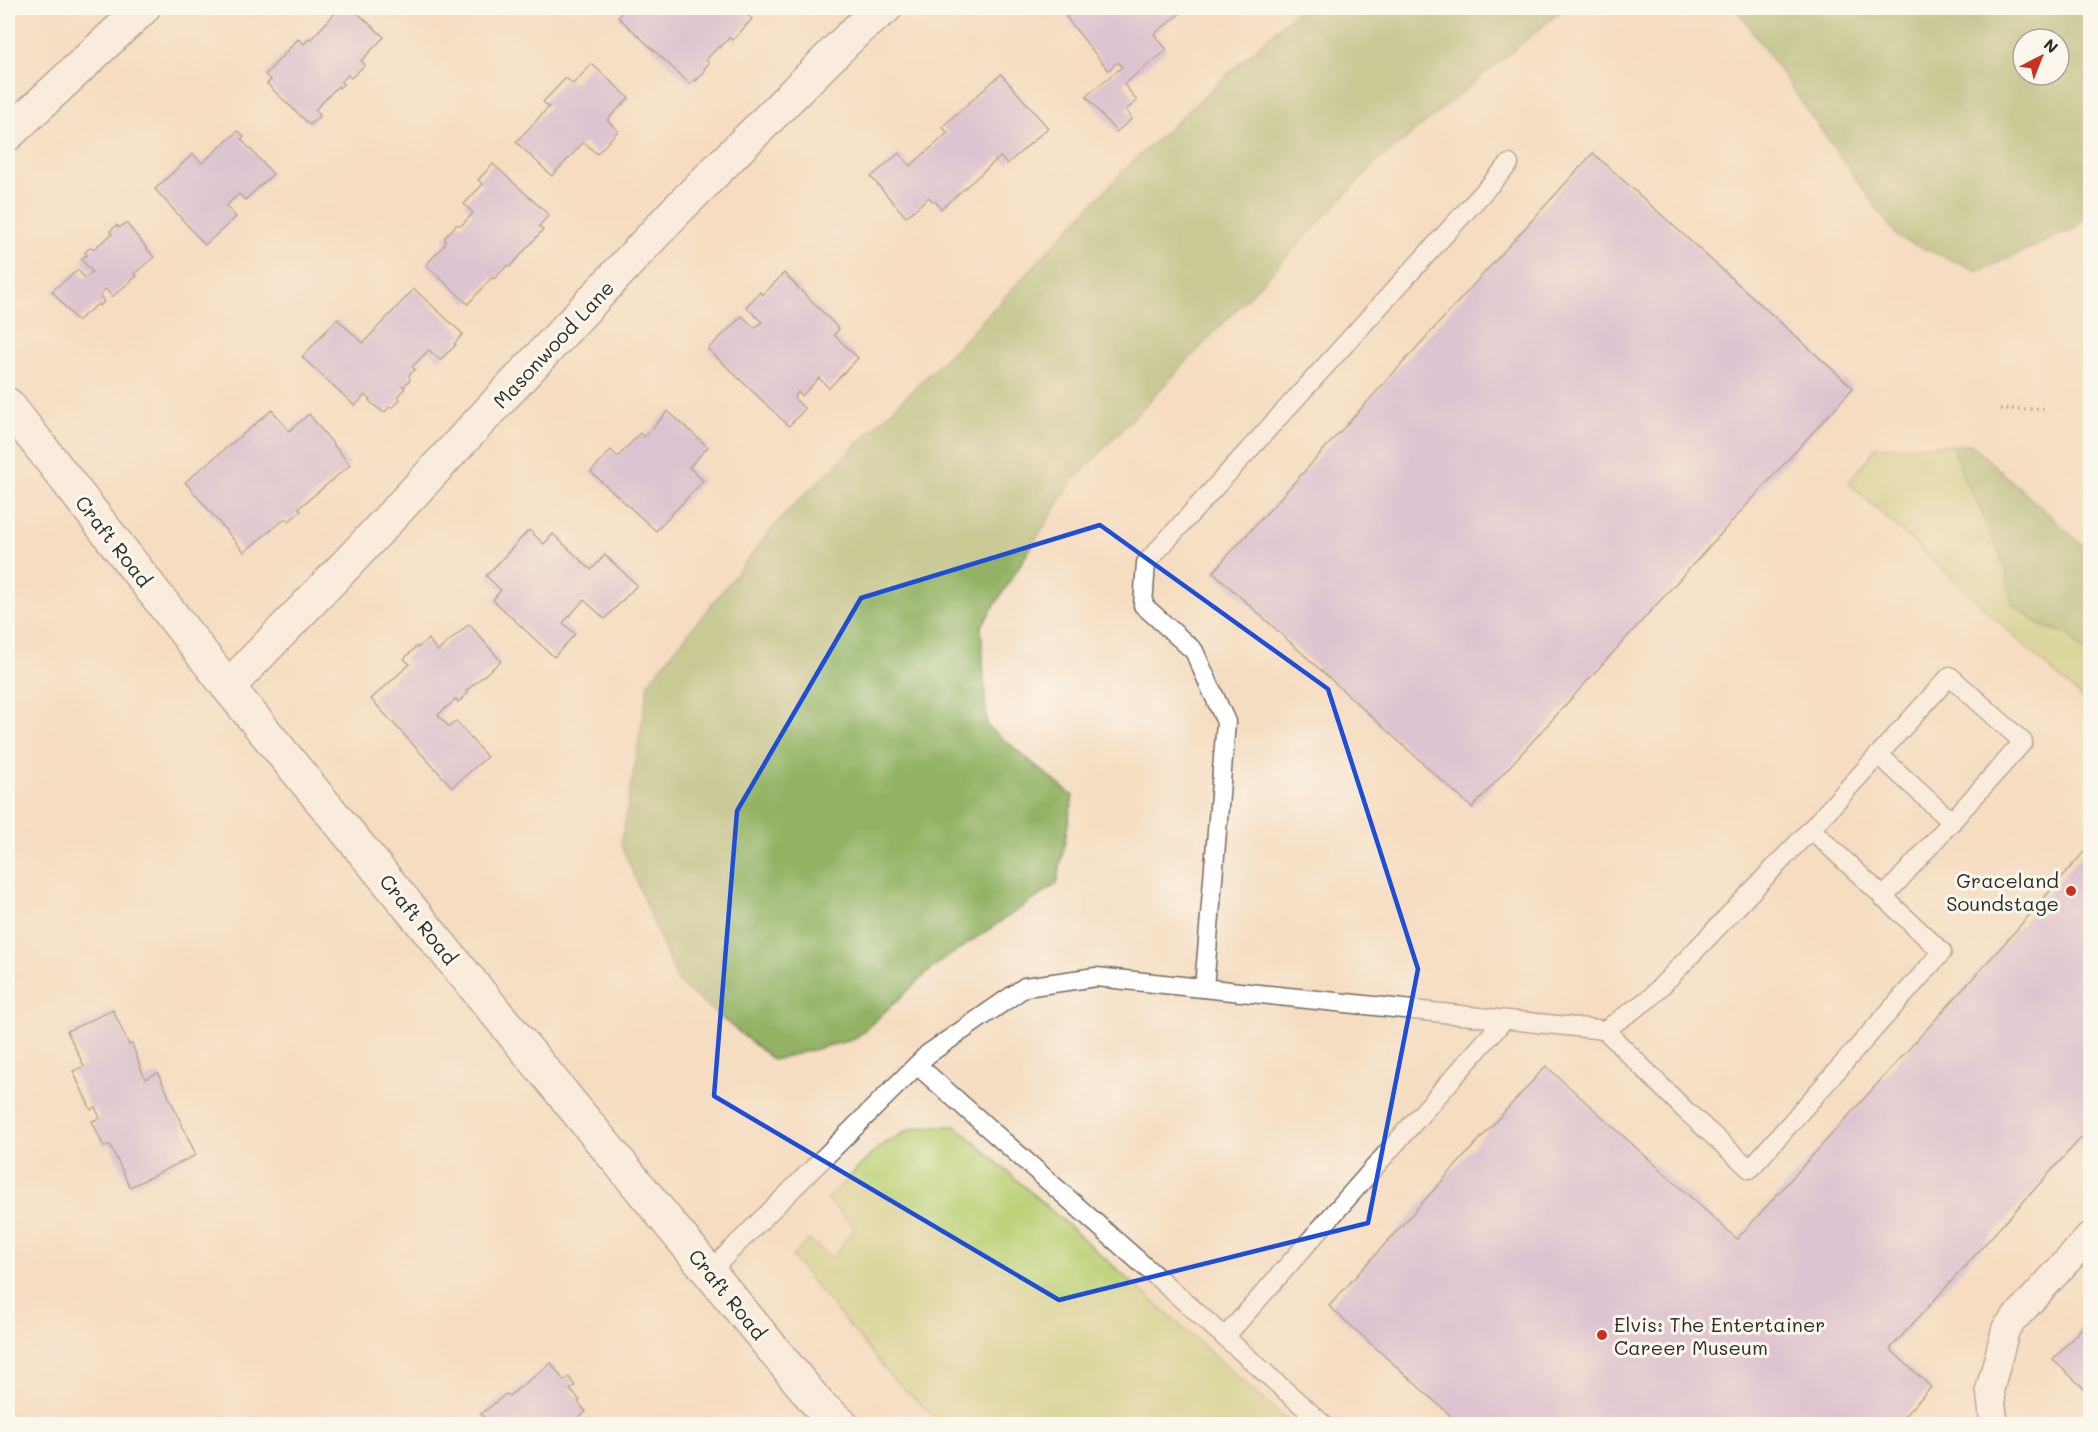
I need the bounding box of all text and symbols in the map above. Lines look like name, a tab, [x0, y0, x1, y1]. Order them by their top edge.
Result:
north arrow	[2011, 27, 2071, 87]
text: N	[2040, 34, 2063, 57]
street label: Masonwood Lane	[487, 274, 619, 414]
street label: Craft Road	[70, 490, 158, 592]
place label: Graceland Soundstage	[1946, 867, 2059, 916]
street label: Craft Road	[374, 868, 464, 970]
marker: Graceland Soundstage	[2064, 884, 2078, 898]
street label: Craft Road	[683, 1243, 773, 1345]
place label: Elvis: The Entertainer Career Museum	[1614, 1311, 1825, 1360]
marker: Elvis: The Entertainer Career Museum	[1595, 1328, 1609, 1342]

